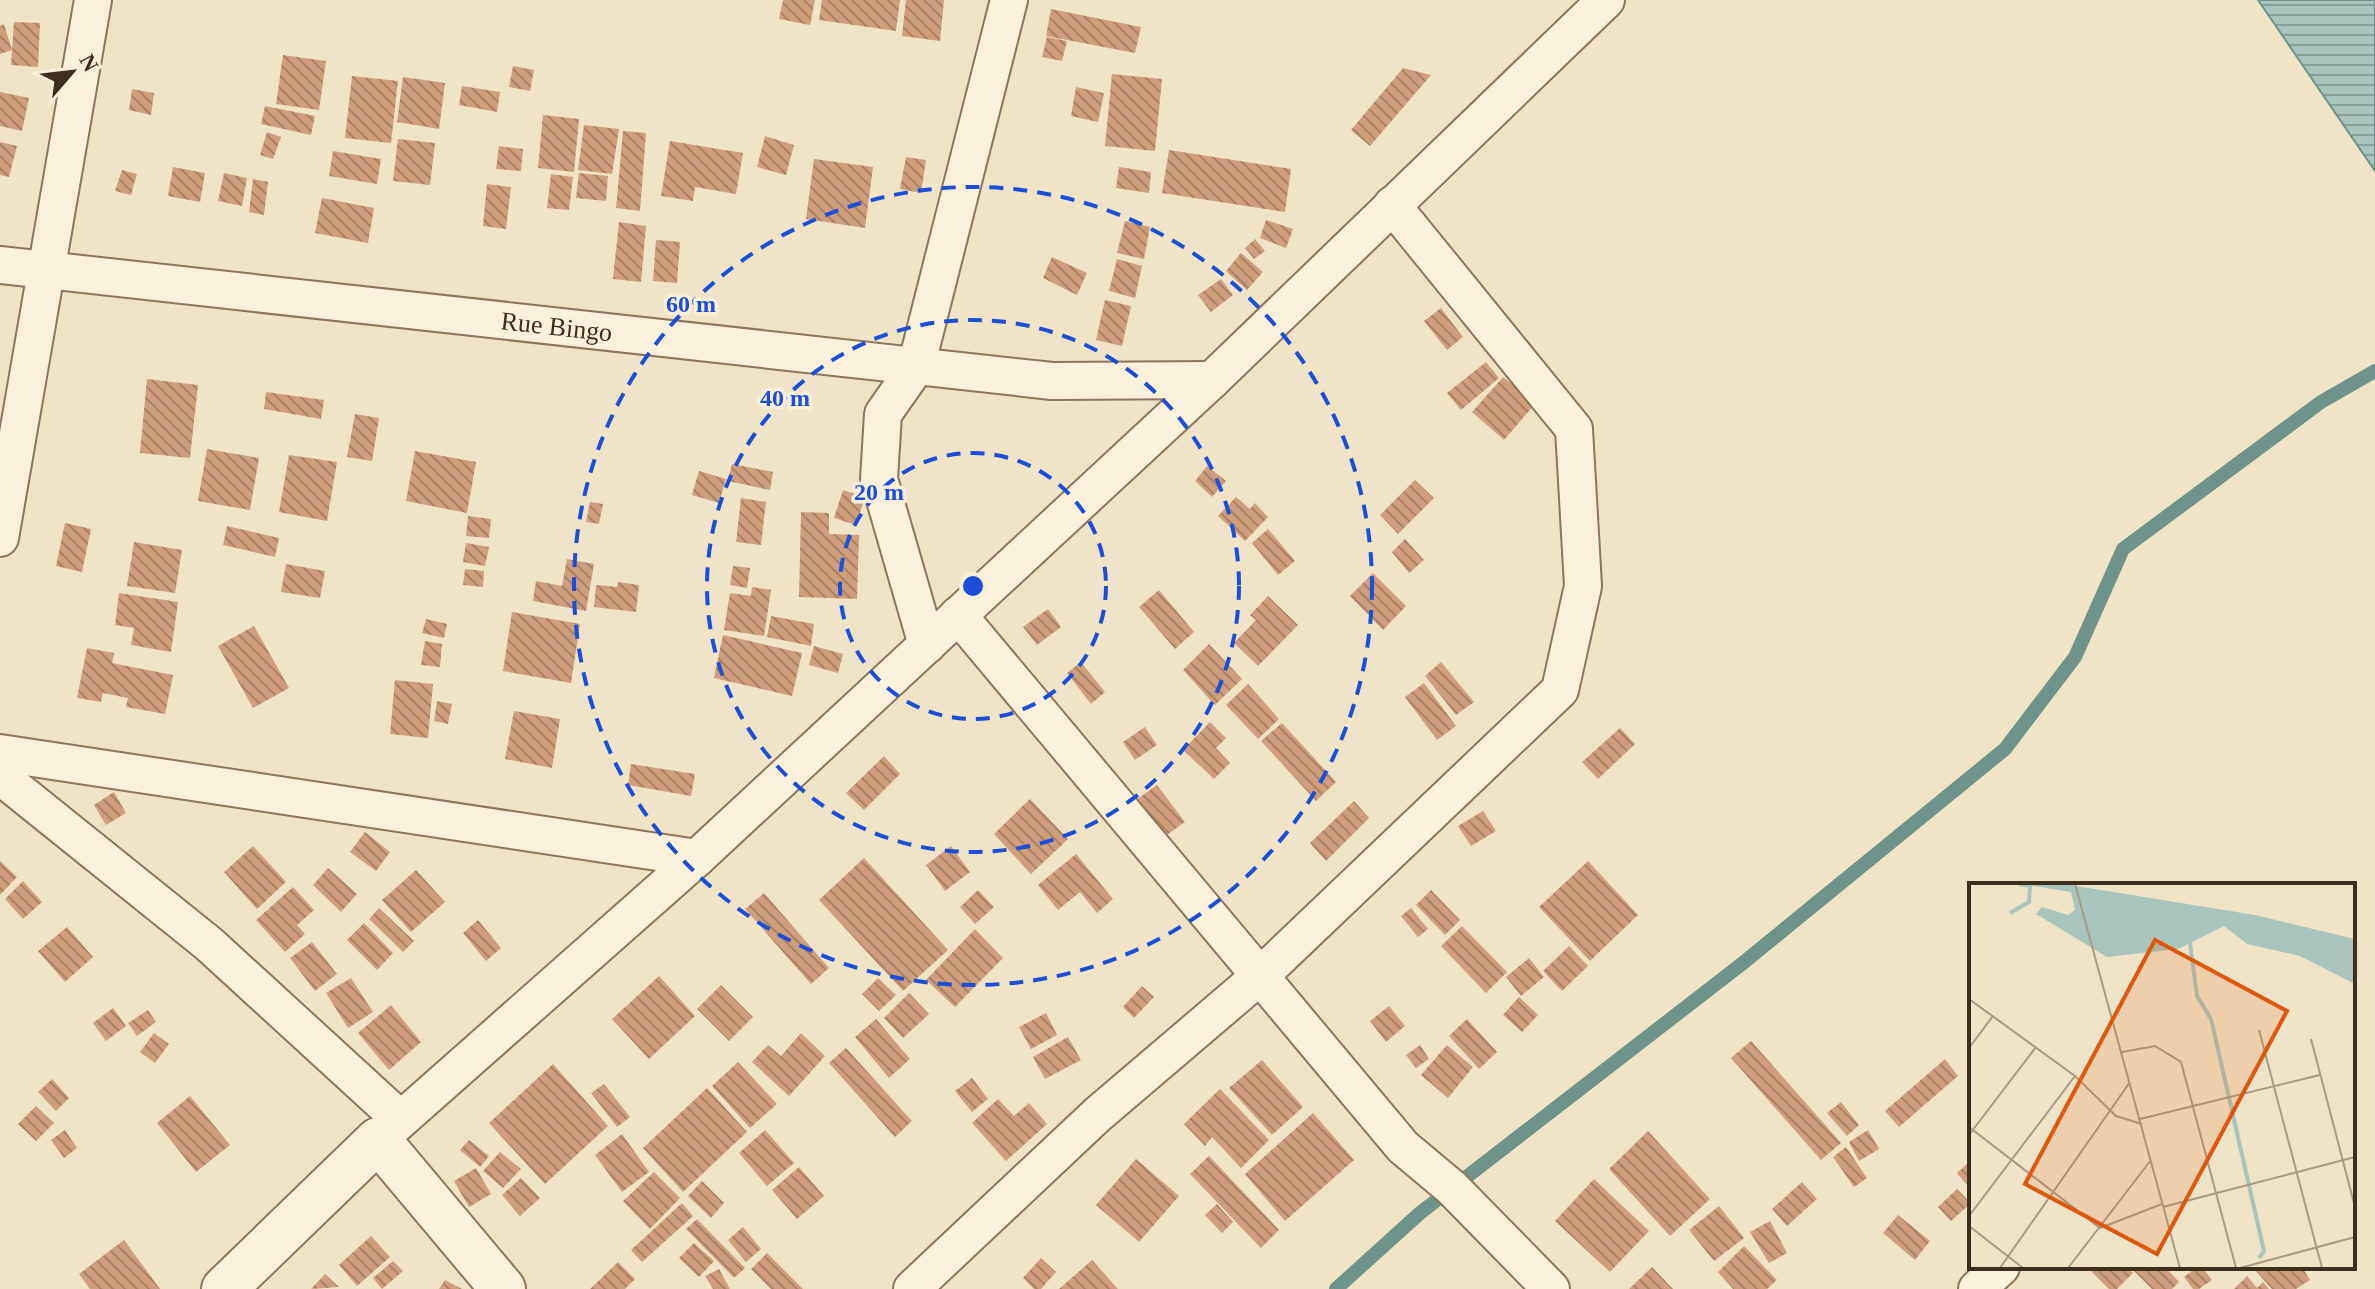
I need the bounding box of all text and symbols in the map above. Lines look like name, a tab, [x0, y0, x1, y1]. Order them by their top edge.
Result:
north arrow	[32, 32, 112, 112]
text: N	[74, 50, 104, 76]
text: 60 m	[666, 291, 716, 317]
street label: Rue Bingo	[499, 306, 614, 347]
text: 40 m	[760, 385, 810, 411]
text: 20 m	[854, 479, 904, 505]
centre of rings	[959, 572, 987, 600]
inset map	[1969, 883, 2355, 1269]

